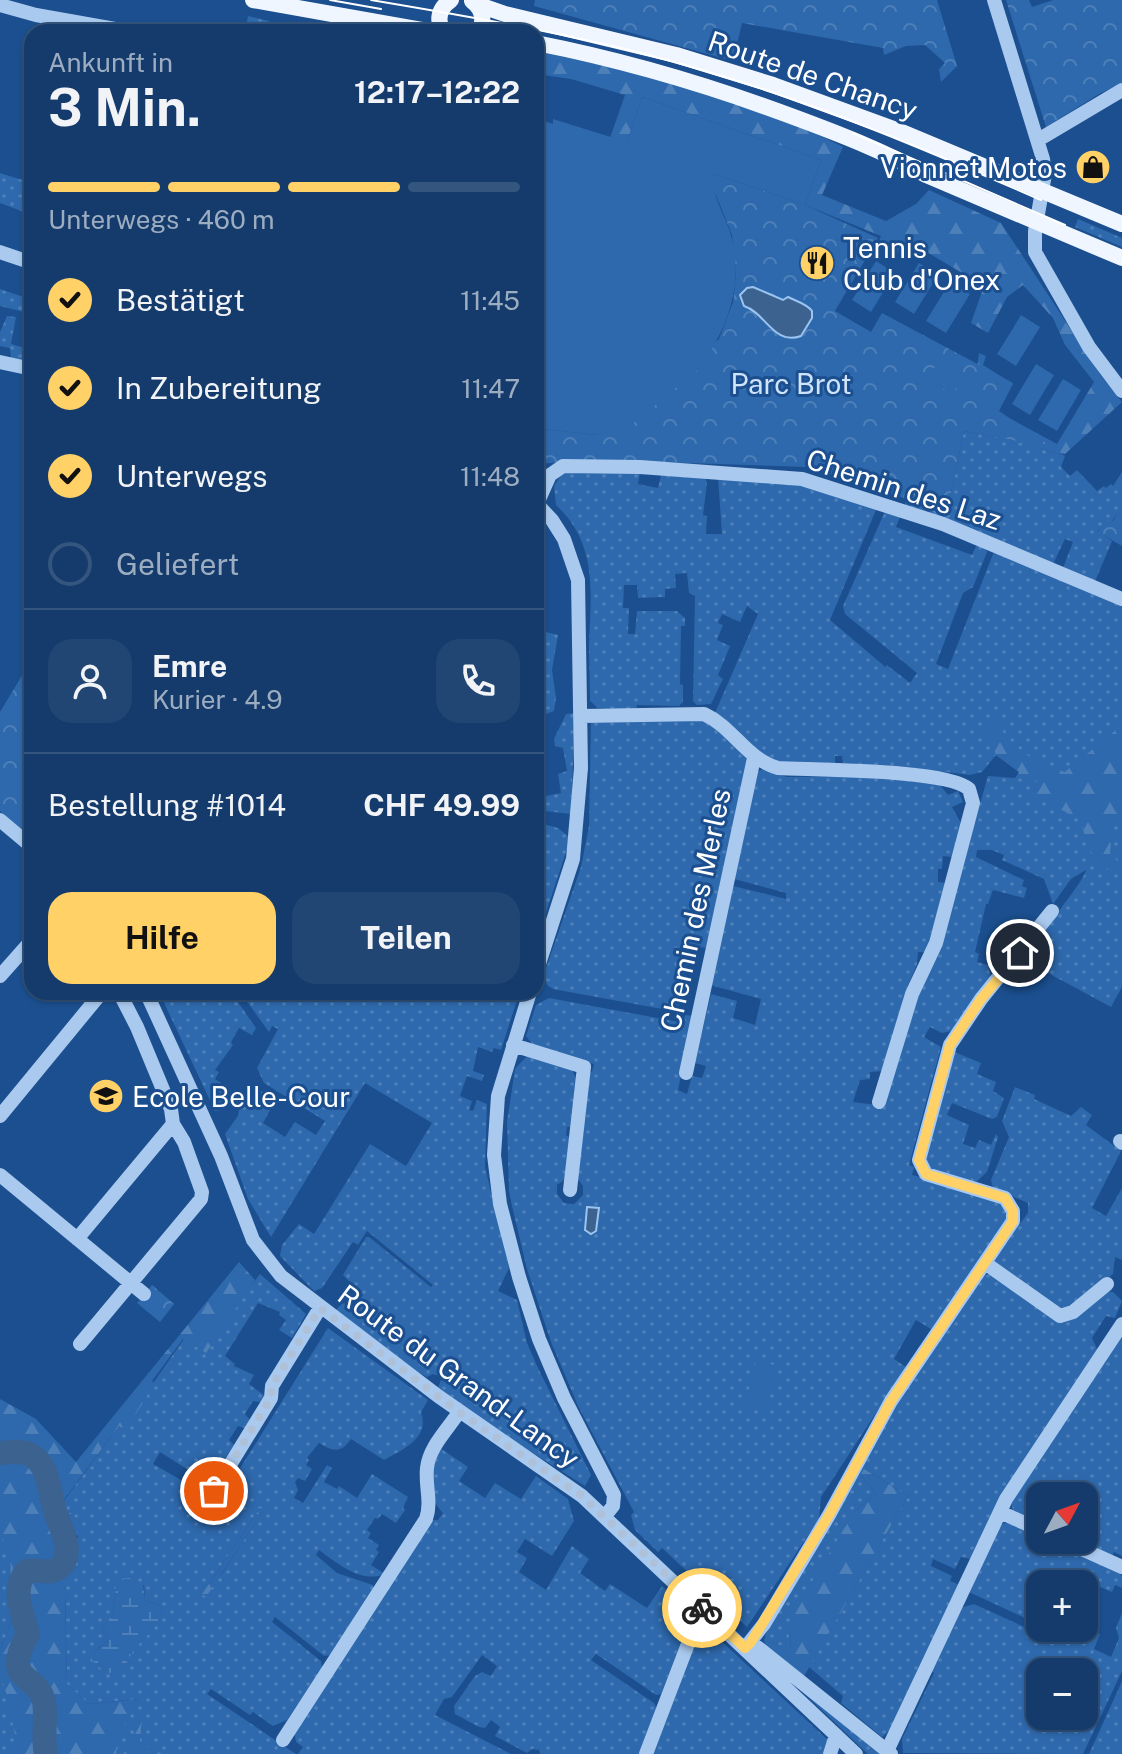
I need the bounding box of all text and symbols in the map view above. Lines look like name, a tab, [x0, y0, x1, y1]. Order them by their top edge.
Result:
street label: Route de Chancy	[704, 24, 922, 126]
text: Ankunft in	[48, 47, 173, 78]
text: 12:17–12:22	[354, 74, 520, 110]
text: 3 Min.	[48, 77, 201, 138]
shop icon: Vionnet Motos	[1074, 148, 1112, 186]
place label: Vionnet Motos	[880, 151, 1067, 184]
text: Unterwegs · 460 m	[48, 204, 275, 235]
place label: Tennis Club d'Onex	[843, 231, 1000, 296]
restaurant icon: Tennis Club d'Onex	[798, 244, 836, 282]
icon: check	[48, 278, 92, 322]
text: Bestätigt	[116, 282, 245, 318]
text: 11:45	[460, 285, 520, 316]
icon: check	[48, 366, 92, 410]
park label: Parc Brot	[730, 367, 852, 400]
text: In Zubereitung	[116, 370, 322, 406]
text: 11:47	[461, 373, 520, 404]
street label: Chemin des Laz	[802, 442, 1006, 536]
icon: check	[48, 454, 92, 498]
text: Unterwegs	[116, 458, 267, 494]
text: 11:48	[460, 461, 520, 492]
text: Geliefert	[116, 546, 239, 582]
button: person	[48, 639, 132, 723]
button: phone	[436, 639, 520, 723]
text: Emre	[152, 648, 227, 684]
text: Kurier · 4.9	[152, 684, 283, 715]
street label: Chemin des Merles	[653, 785, 737, 1035]
text: Bestellung #1014	[48, 787, 286, 823]
text: CHF 49.99	[363, 787, 520, 823]
button: Hilfe	[48, 892, 276, 984]
button: Teilen	[292, 892, 520, 984]
pin	[986, 919, 1054, 987]
icon: home	[998, 931, 1042, 975]
school or university icon: Ecole Belle-Cour	[87, 1077, 125, 1115]
place label: Ecole Belle-Cour	[132, 1080, 350, 1113]
street label: Route du Grand-Lancy	[332, 1277, 586, 1475]
pin	[180, 1457, 248, 1525]
icon: bag	[192, 1469, 236, 1513]
north arrow	[1026, 1482, 1098, 1554]
map controls	[1026, 1482, 1098, 1730]
courier	[662, 1568, 742, 1648]
button: +	[1026, 1570, 1098, 1642]
icon: bike	[680, 1586, 724, 1630]
button: −	[1026, 1658, 1098, 1730]

